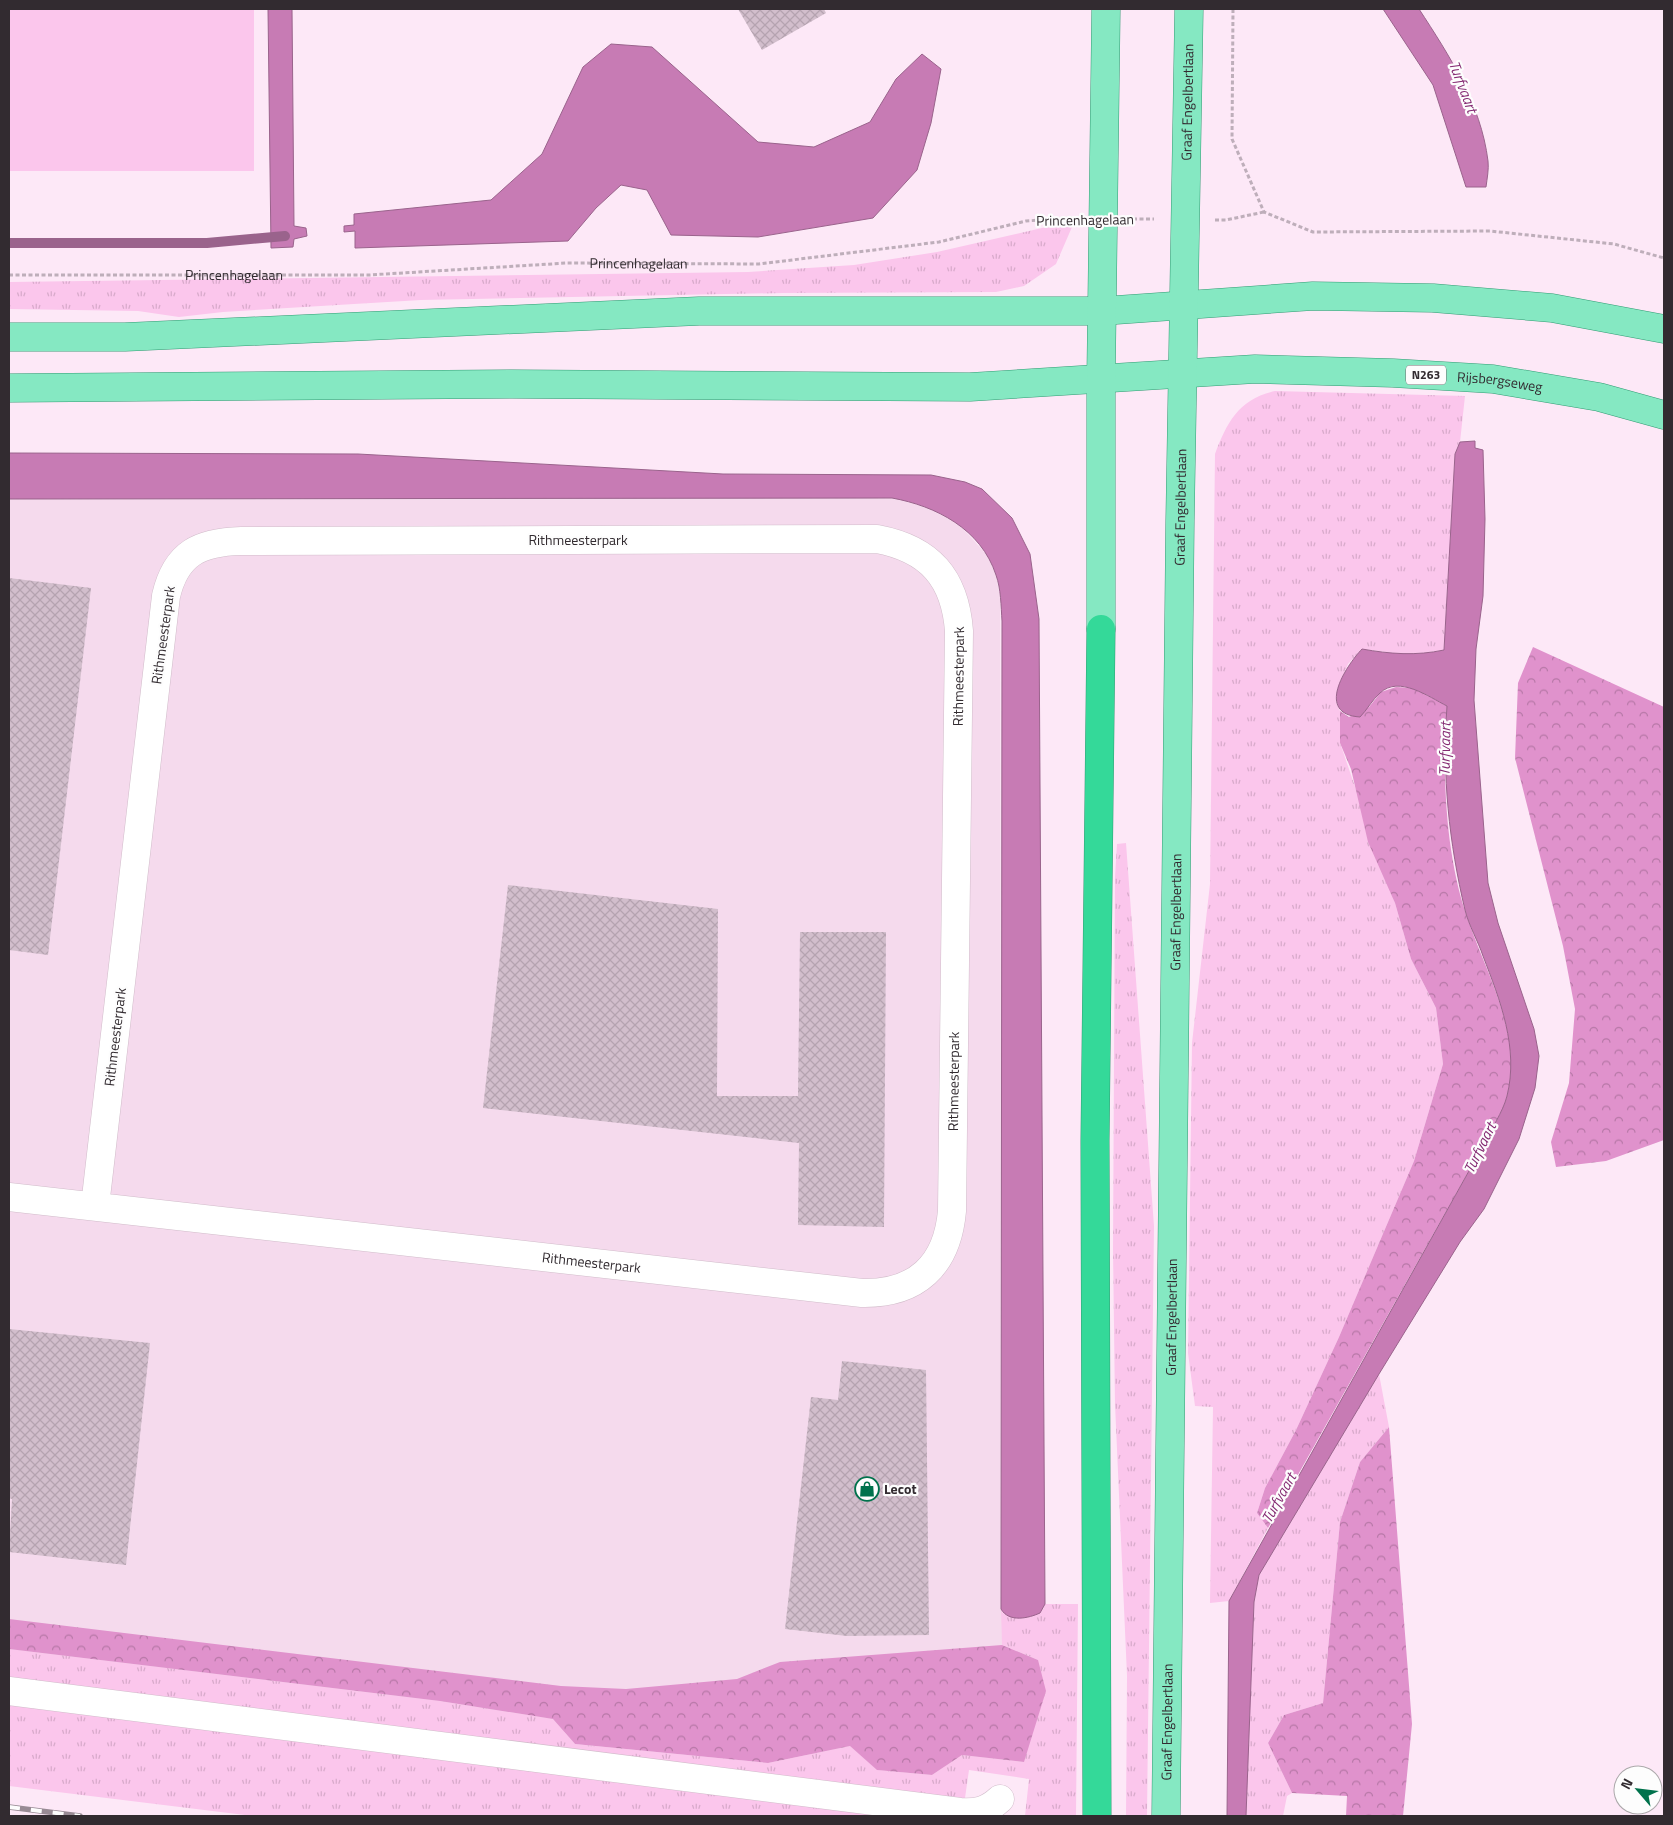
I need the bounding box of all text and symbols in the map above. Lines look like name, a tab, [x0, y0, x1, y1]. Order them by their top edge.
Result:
street label: Graaf Engelbertlaan	[1175, 43, 1198, 161]
water label: Turfvaart	[1443, 57, 1485, 118]
street label: Princenhagelaan	[1036, 208, 1134, 231]
street label: Princenhagelaan	[590, 252, 688, 274]
street label: Princenhagelaan	[185, 264, 283, 285]
road number: N263	[1406, 366, 1446, 384]
street label: Rijsbergseweg	[1457, 366, 1544, 397]
street label: Graaf Engelbertlaan	[1169, 448, 1191, 566]
street label: Rithmeesterpark	[528, 529, 628, 550]
street label: Rithmeesterpark	[145, 584, 180, 686]
street label: Rithmeesterpark	[947, 626, 969, 726]
water label: Turfvaart	[1433, 720, 1457, 776]
street label: Graaf Engelbertlaan	[1164, 853, 1186, 971]
street label: Rithmeesterpark	[98, 986, 131, 1087]
street label: Rithmeesterpark	[942, 1031, 964, 1131]
water label: Turfvaart	[1457, 1116, 1503, 1177]
street label: Rithmeesterpark	[541, 1246, 642, 1278]
street label: Graaf Engelbertlaan	[1160, 1258, 1182, 1376]
water label: Turfvaart	[1255, 1467, 1303, 1527]
shop icon: Lecot	[854, 1476, 880, 1502]
place label: Lecot	[884, 1478, 916, 1499]
street label: Graaf Engelbertlaan	[1155, 1663, 1178, 1781]
north arrow	[1613, 1765, 1663, 1815]
text: N	[1615, 1774, 1638, 1793]

